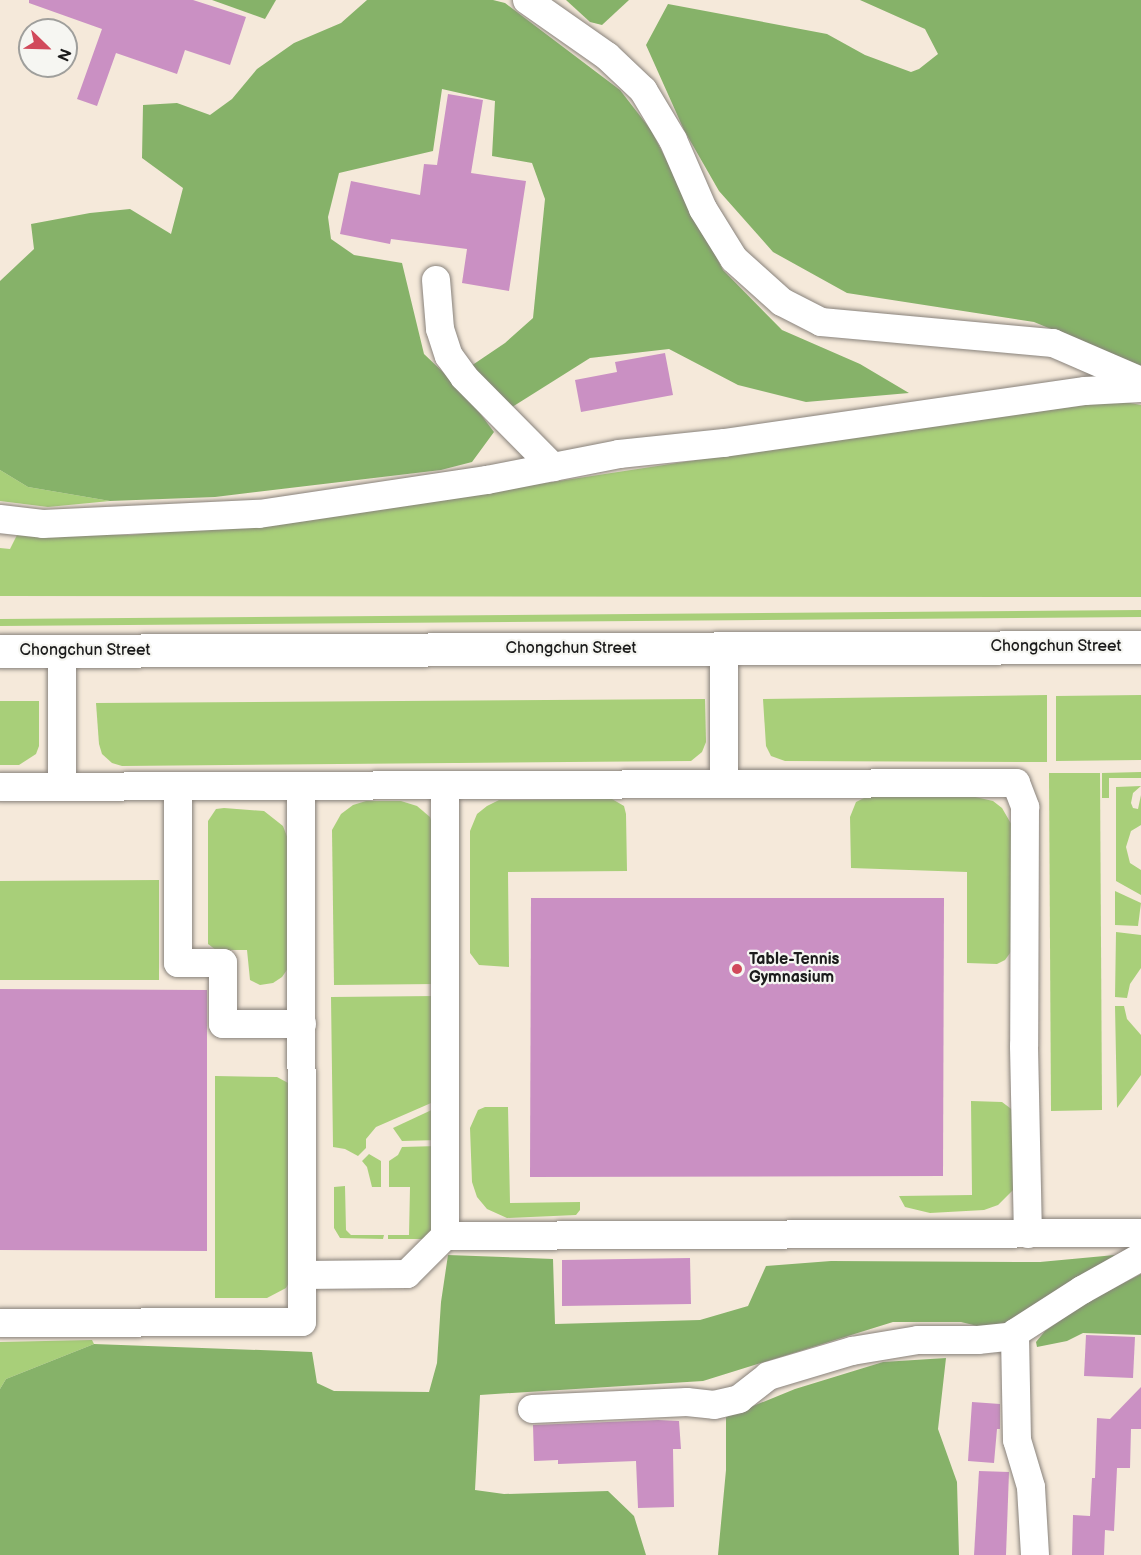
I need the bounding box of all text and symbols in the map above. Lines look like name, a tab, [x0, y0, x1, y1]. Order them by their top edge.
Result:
north arrow	[18, 18, 78, 78]
text: N	[52, 45, 74, 64]
street label: Chongchun Street	[990, 637, 1122, 657]
street label: Chongchun Street	[505, 639, 637, 659]
street label: Chongchun Street	[19, 641, 151, 661]
place label: Table-Tennis Gymnasium	[749, 950, 839, 988]
marker: Table-Tennis Gymnasium	[730, 962, 744, 976]

